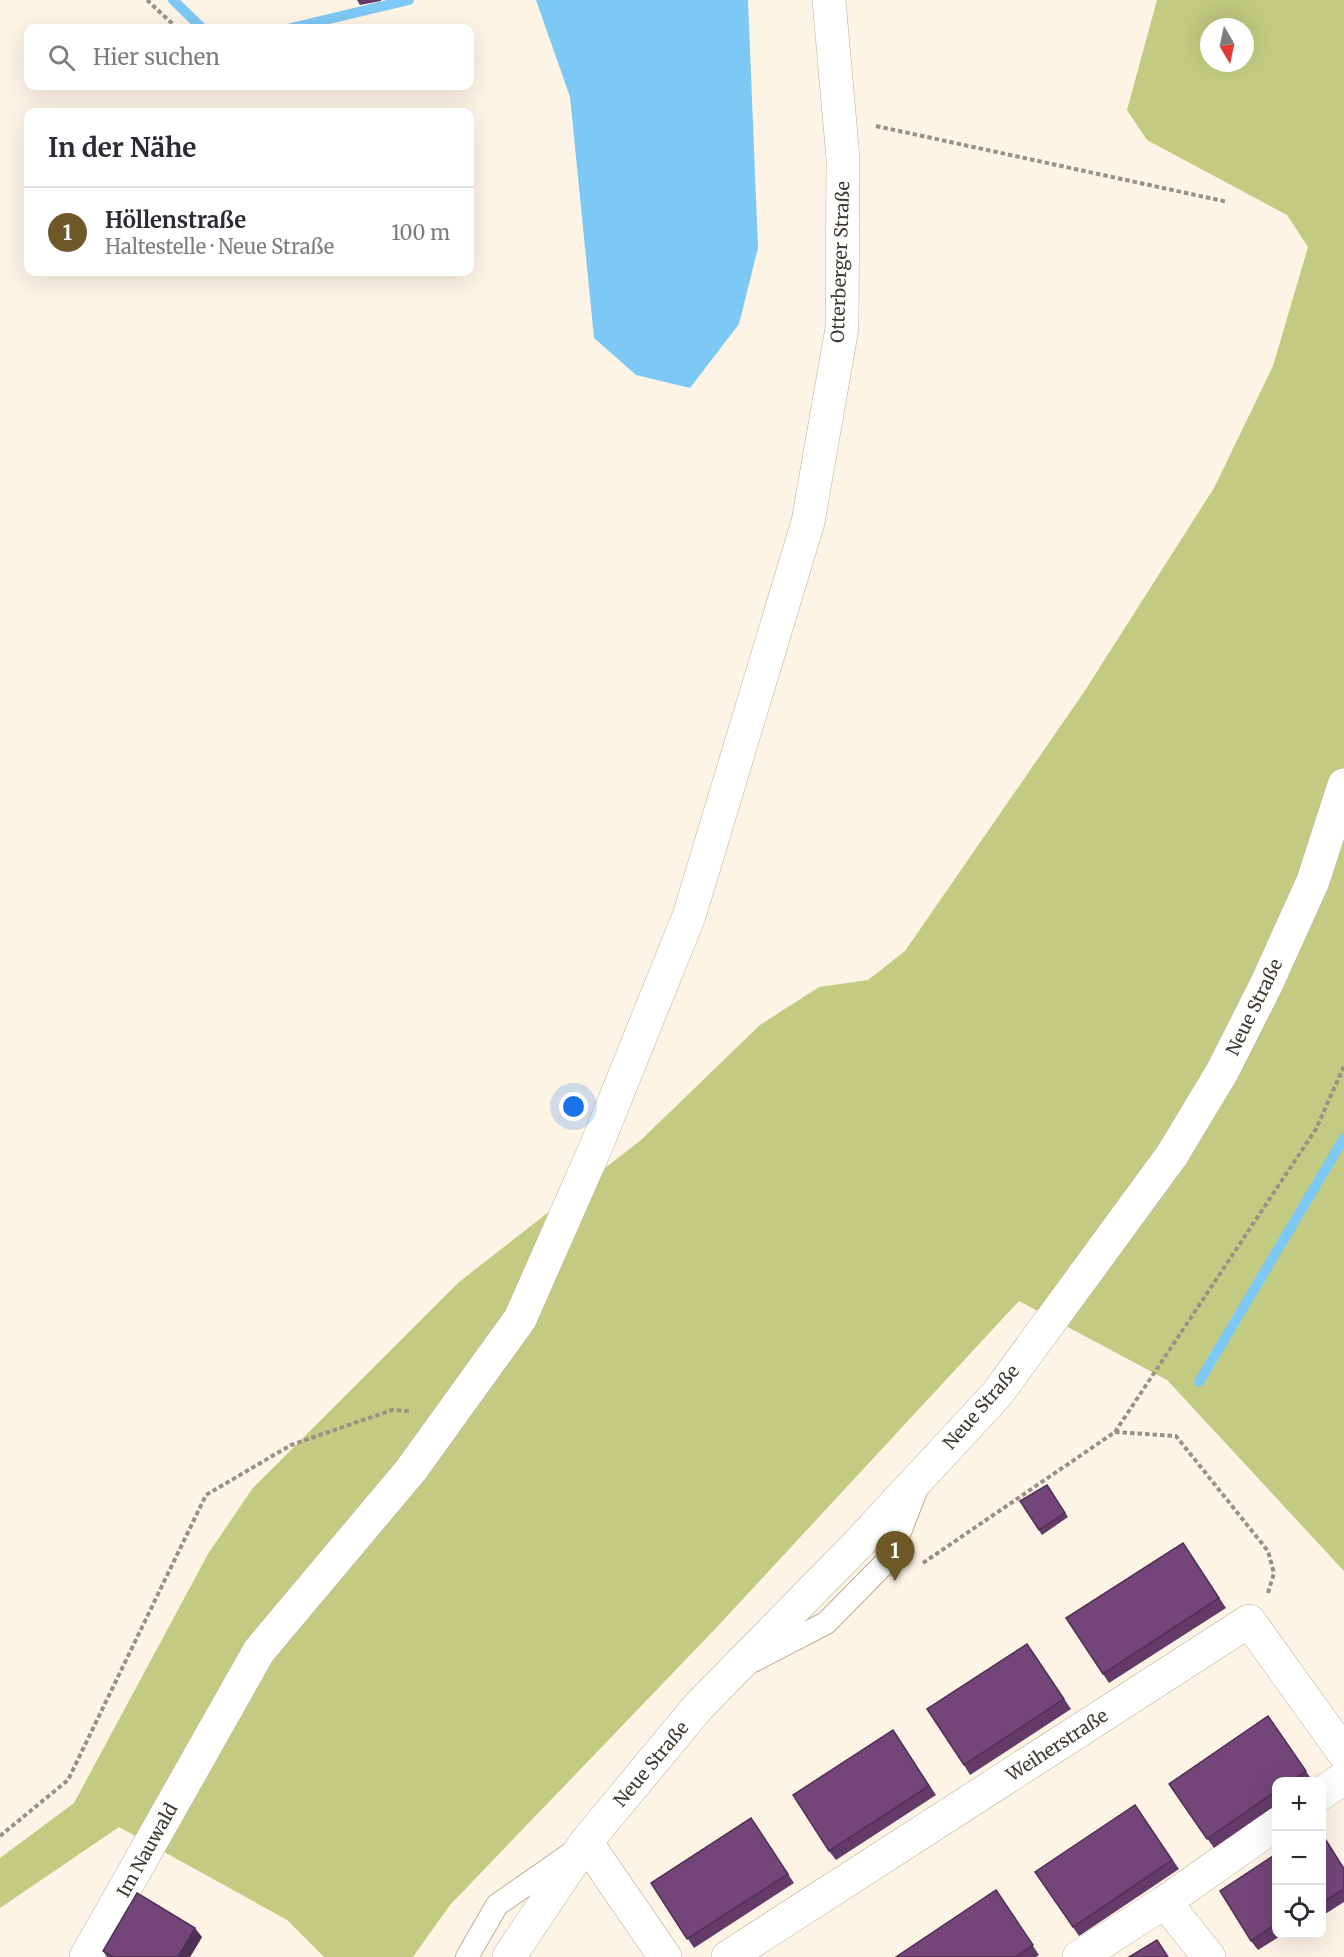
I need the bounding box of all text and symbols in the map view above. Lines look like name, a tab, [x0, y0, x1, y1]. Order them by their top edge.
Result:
north arrow	[1200, 18, 1254, 72]
search box	[24, 24, 474, 90]
icon: search	[45, 41, 78, 74]
text: Hier suchen	[93, 43, 220, 71]
text: In der Nähe	[48, 131, 196, 164]
street label: Otterberger Straße	[826, 181, 854, 343]
text: Höllenstraße	[105, 206, 246, 234]
text: 1	[63, 220, 72, 245]
text: 100 m	[391, 220, 450, 245]
text: Haltestelle · Neue Straße	[105, 234, 334, 259]
street label: Neue Straße	[1221, 955, 1287, 1059]
your location	[559, 1092, 588, 1121]
street label: Neue Straße	[938, 1360, 1024, 1454]
pin: 1	[876, 1532, 914, 1581]
street label: Weiherstraße	[1001, 1704, 1112, 1787]
street label: Neue Straße	[609, 1717, 693, 1811]
map controls	[1272, 1777, 1326, 1939]
button: +	[1272, 1777, 1326, 1831]
street label: Im Nauwald	[112, 1799, 182, 1901]
button: −	[1272, 1831, 1326, 1885]
button: locate	[1272, 1885, 1326, 1939]

